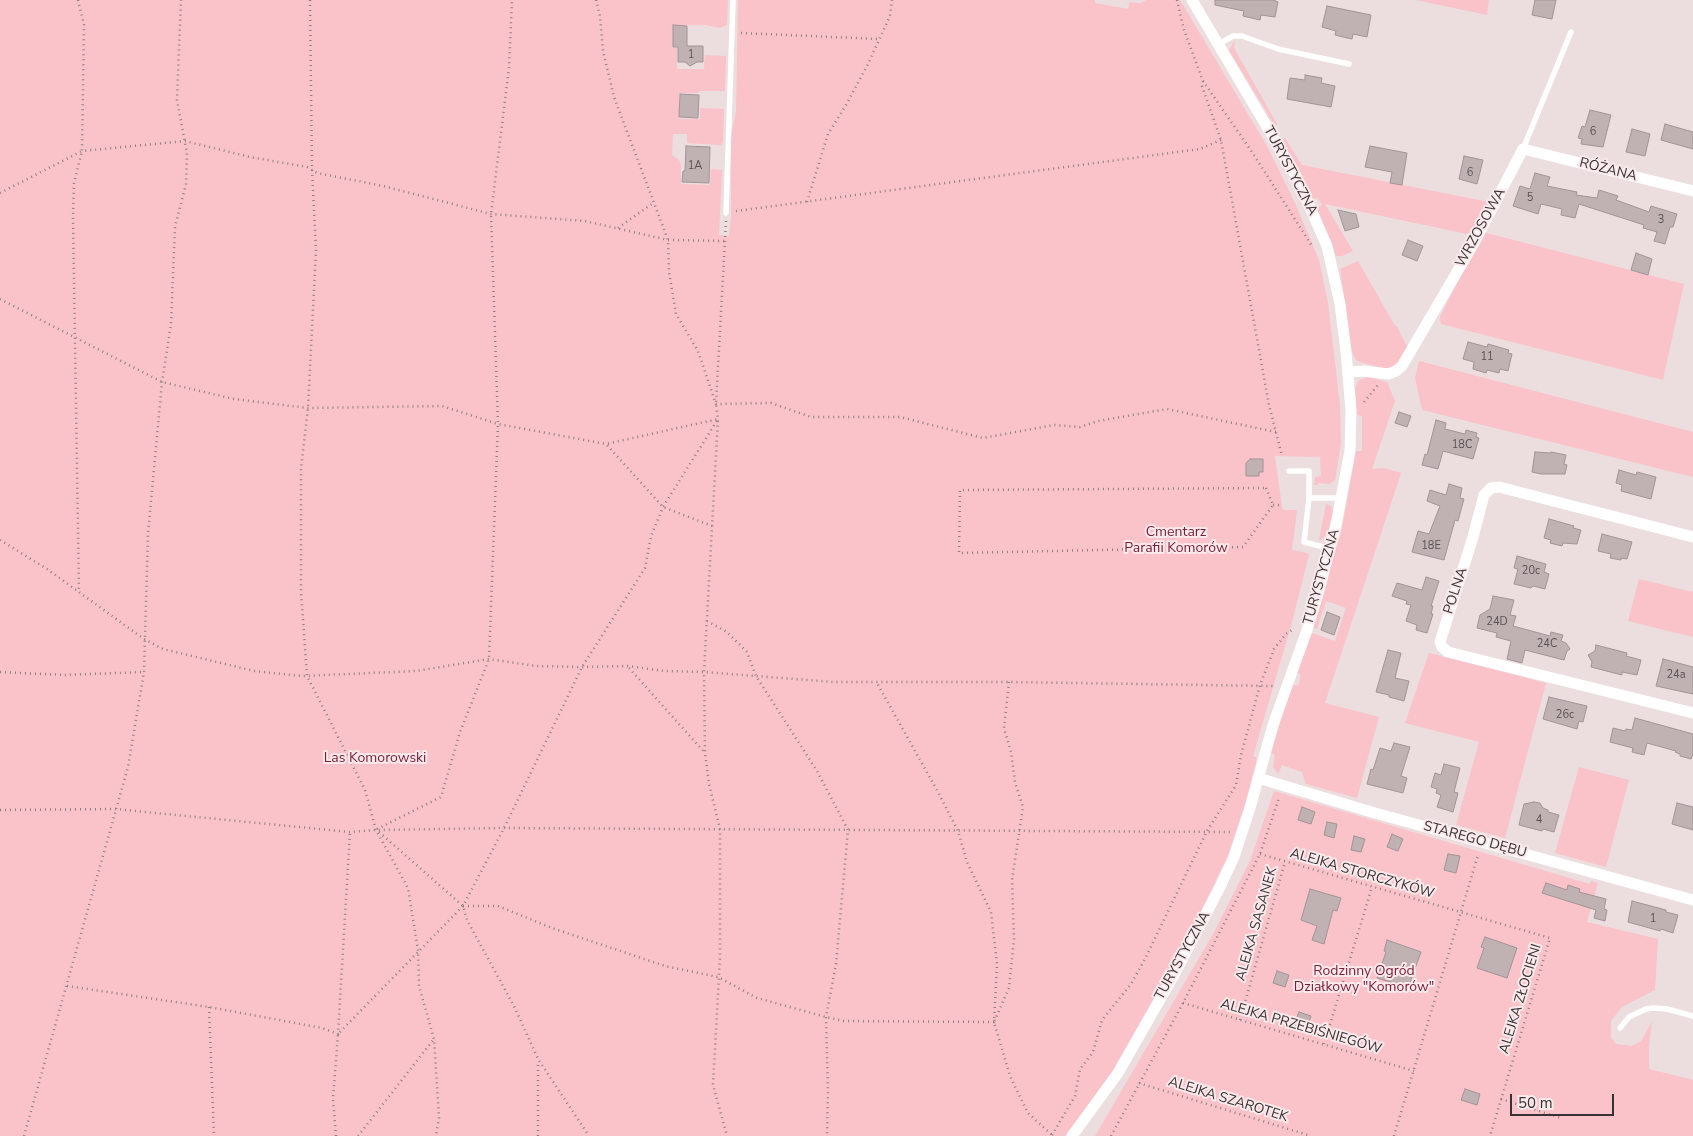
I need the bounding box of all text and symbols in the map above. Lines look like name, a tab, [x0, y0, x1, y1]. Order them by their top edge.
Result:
house number: 1	[688, 48, 694, 62]
street label: TURYSTYCZNA	[1259, 123, 1321, 219]
house number: 6	[1590, 125, 1596, 139]
street label: RÓŻANA	[1577, 155, 1639, 185]
house number: 1A	[688, 159, 702, 173]
house number: 6	[1467, 166, 1473, 180]
street label: WRZOSOWA	[1452, 186, 1510, 270]
house number: 5	[1527, 191, 1533, 205]
house number: 3	[1658, 213, 1664, 227]
house number: 11	[1480, 350, 1494, 364]
house number: 18C	[1452, 438, 1472, 452]
park label: Cmentarz Parafii Komorów	[1124, 525, 1228, 558]
street label: TURYSTYCZNA	[1300, 527, 1344, 627]
house number: 18E	[1421, 539, 1441, 553]
house number: 20c	[1522, 564, 1540, 578]
street label: POLNA	[1441, 566, 1471, 616]
house number: 24D	[1486, 615, 1508, 629]
house number: 24C	[1537, 637, 1557, 651]
house number: 24a	[1666, 668, 1686, 682]
house number: 26c	[1556, 708, 1574, 722]
park label: Las Komorowski	[324, 751, 426, 767]
house number: 4	[1536, 813, 1542, 827]
street label: STAREGO DĘBU	[1422, 818, 1528, 862]
street label: ALEJKA STORCZYKÓW	[1288, 845, 1436, 903]
street label: ALEJKA SASANEK	[1233, 865, 1281, 983]
street label: TURYSTYCZNA	[1152, 909, 1214, 1003]
house number: 1	[1650, 912, 1656, 926]
street label: ALEJKA ZŁOCIENI	[1496, 942, 1546, 1056]
park label: Rodzinny Ogród Działkowy "Komorów"	[1294, 964, 1434, 996]
street label: ALEJKA PRZEBIŚNIEGÓW	[1218, 996, 1384, 1058]
street label: ALEJKA SZAROTEK	[1166, 1074, 1290, 1126]
scale bar	[1513, 1084, 1617, 1116]
text: 50 m	[1518, 1093, 1553, 1113]

